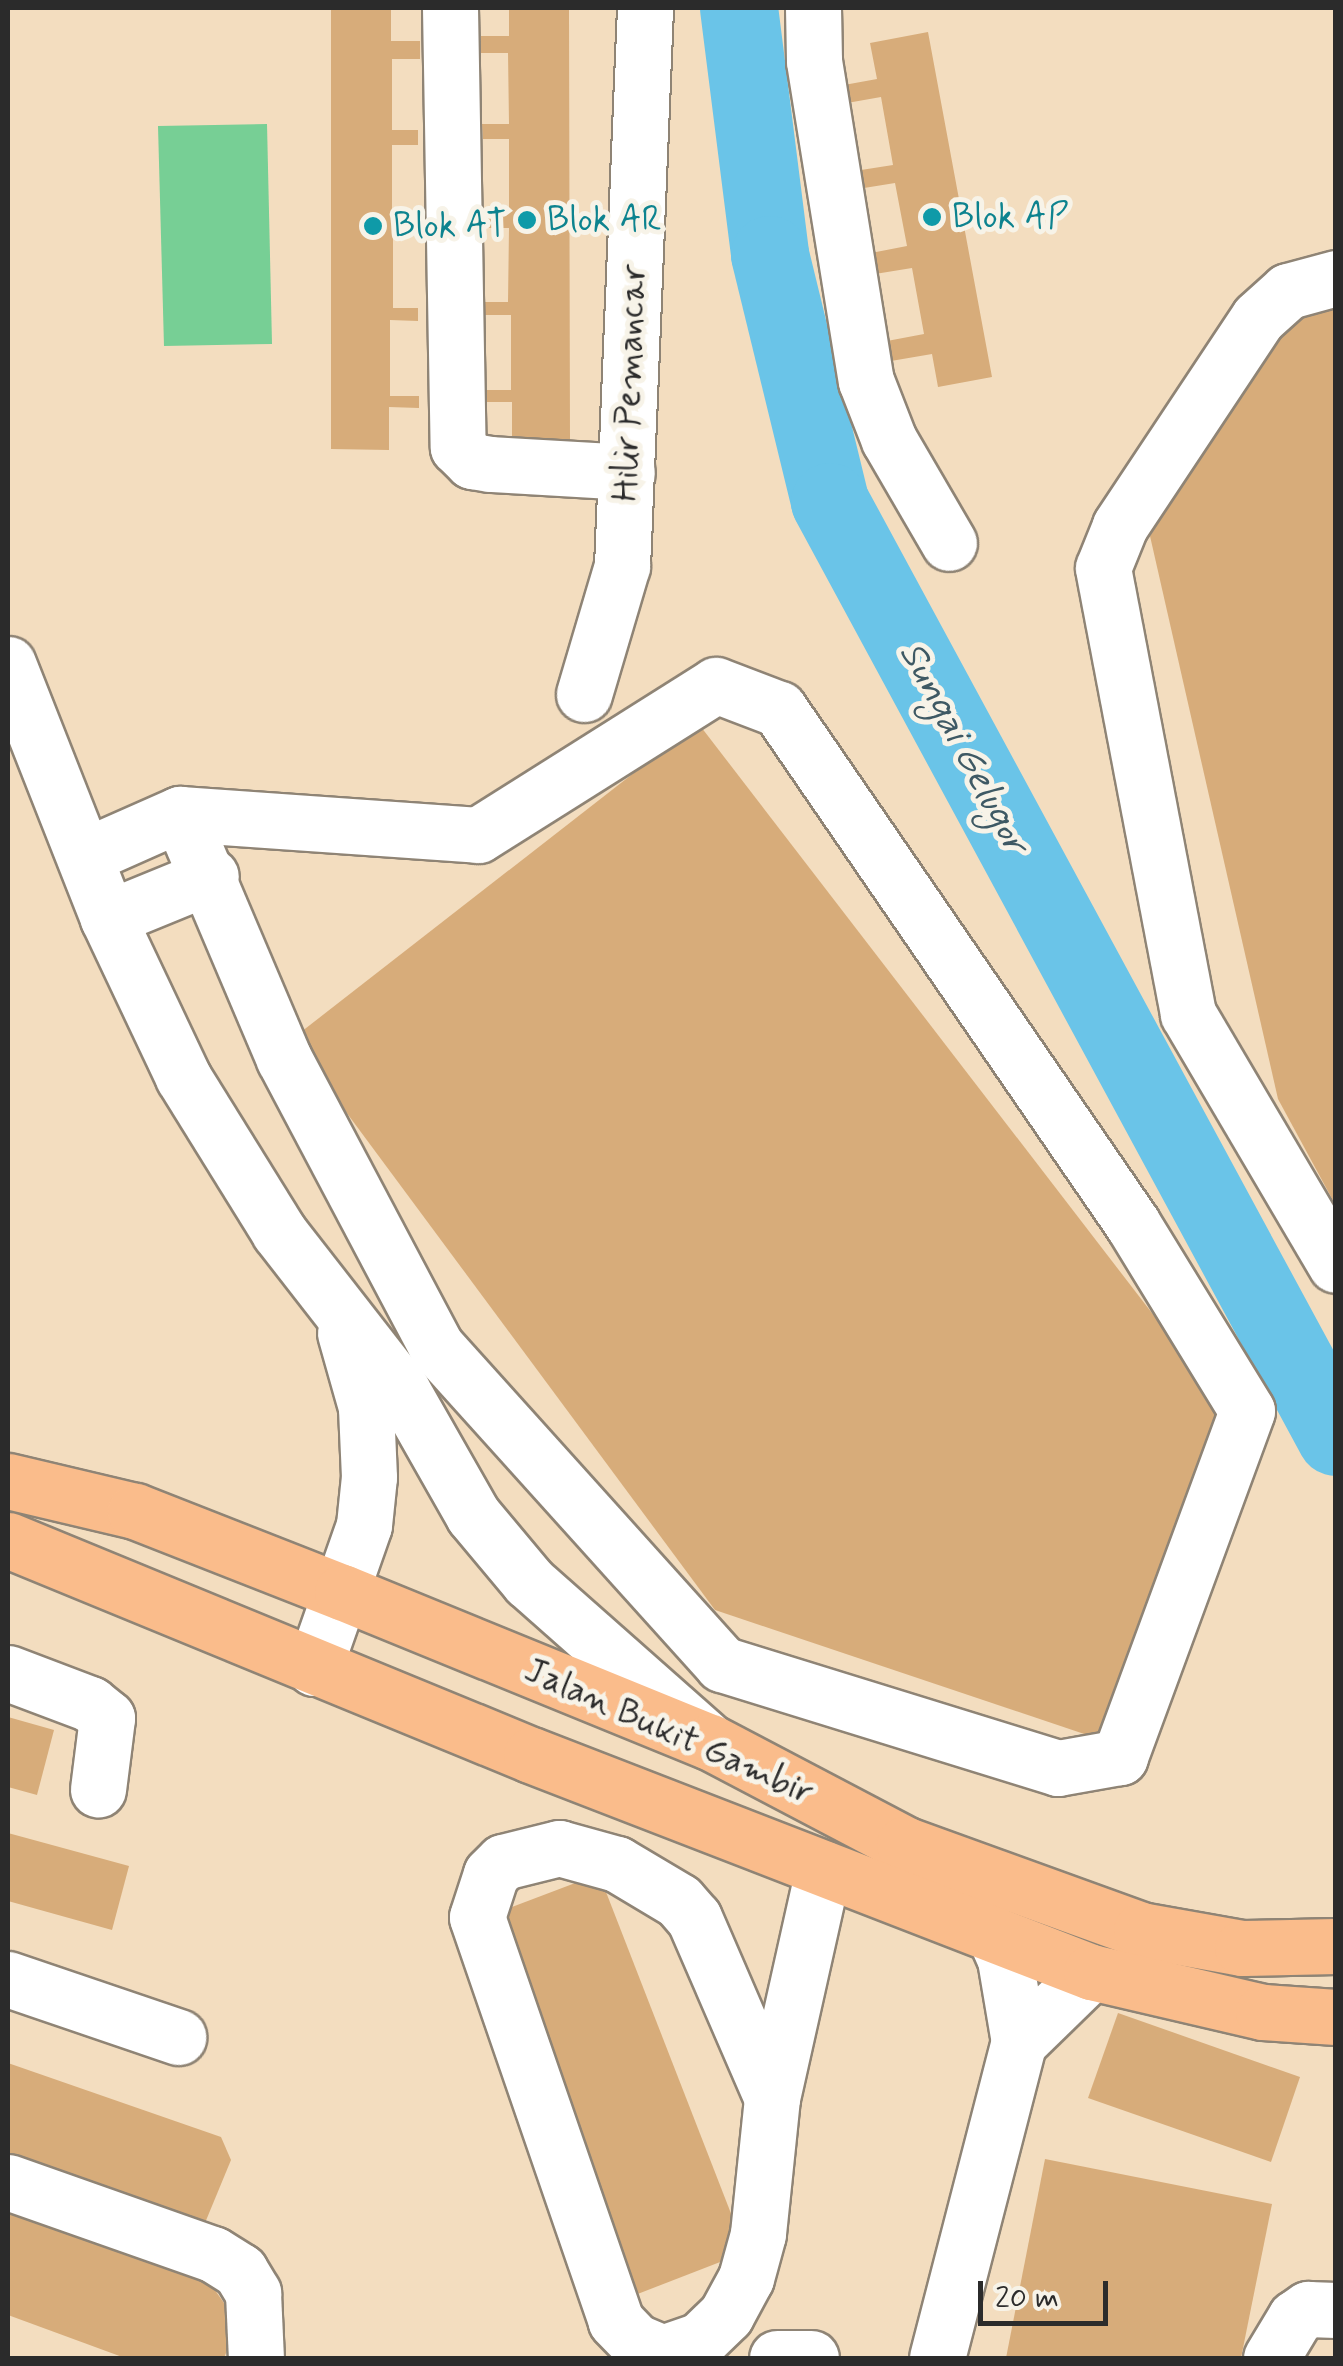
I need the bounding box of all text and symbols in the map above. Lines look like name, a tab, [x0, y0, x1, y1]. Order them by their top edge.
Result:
place label: Blok AP	[952, 196, 1069, 238]
place label: Blok AR	[547, 199, 663, 241]
place label: Blok AT	[393, 205, 507, 247]
marker: Blok AP	[921, 206, 943, 228]
marker: Blok AR	[516, 209, 538, 231]
marker: Blok AT	[362, 215, 384, 237]
street label: Hilir Pemancar	[605, 264, 655, 502]
water label: Sungai Gelugor	[888, 634, 1038, 862]
street label: Jalan Bukit Gambir	[520, 1650, 818, 1814]
scale bar	[983, 2261, 1113, 2323]
text: 20 m	[995, 2279, 1059, 2318]

